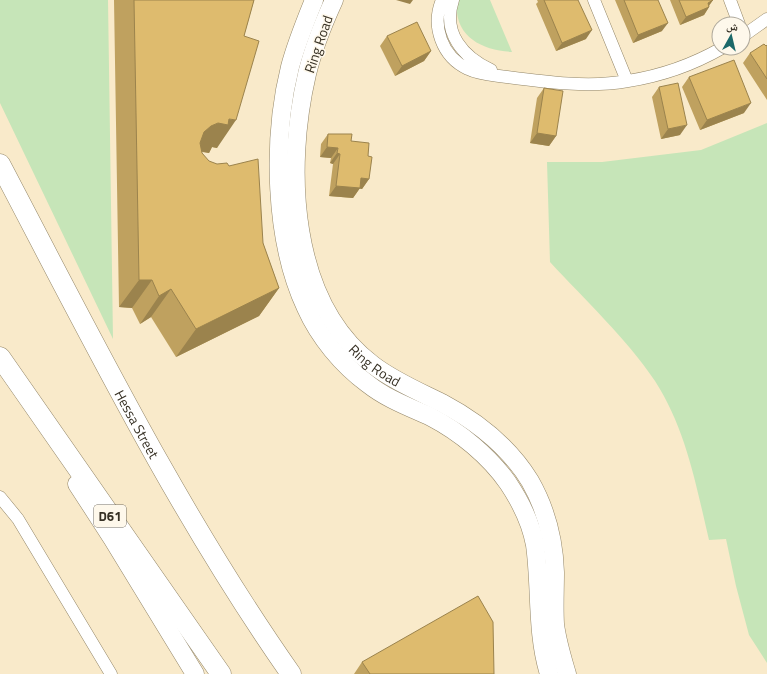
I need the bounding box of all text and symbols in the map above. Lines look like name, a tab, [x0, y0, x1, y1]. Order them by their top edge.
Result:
street label: Ring Road	[298, 12, 338, 76]
north arrow	[711, 16, 751, 56]
text: ش	[725, 17, 740, 35]
street label: Ring Road	[345, 339, 405, 391]
street label: Hessa Street	[110, 386, 165, 462]
road number: D61	[94, 505, 126, 527]

